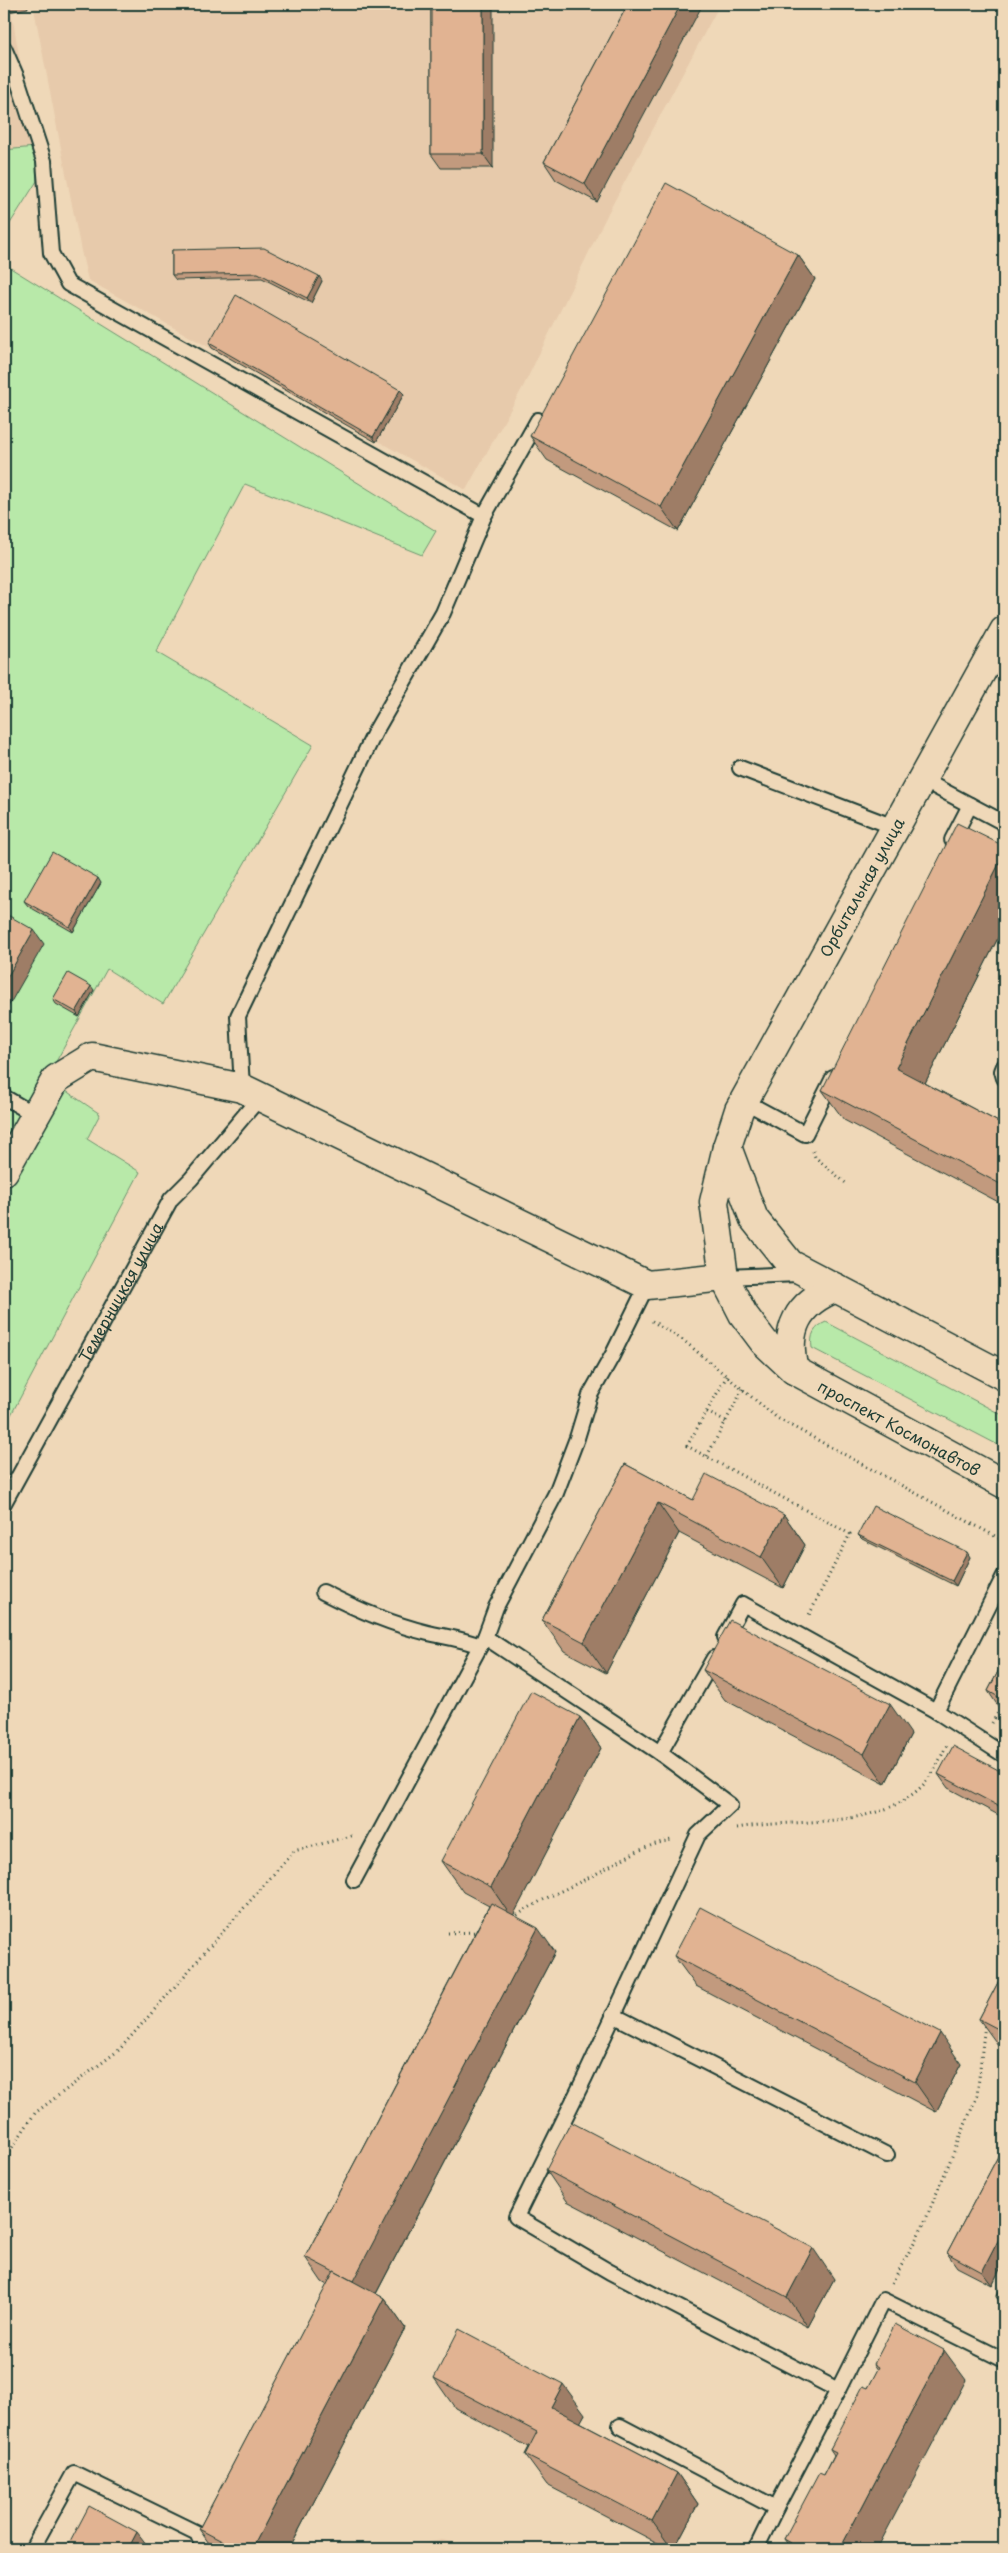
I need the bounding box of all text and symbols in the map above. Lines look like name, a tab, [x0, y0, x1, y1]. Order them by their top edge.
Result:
street label: Орбитальная улица	[813, 813, 909, 961]
street label: Темерницкая улица	[72, 1217, 168, 1366]
street label: проспект Космонавтов	[814, 1373, 985, 1481]

